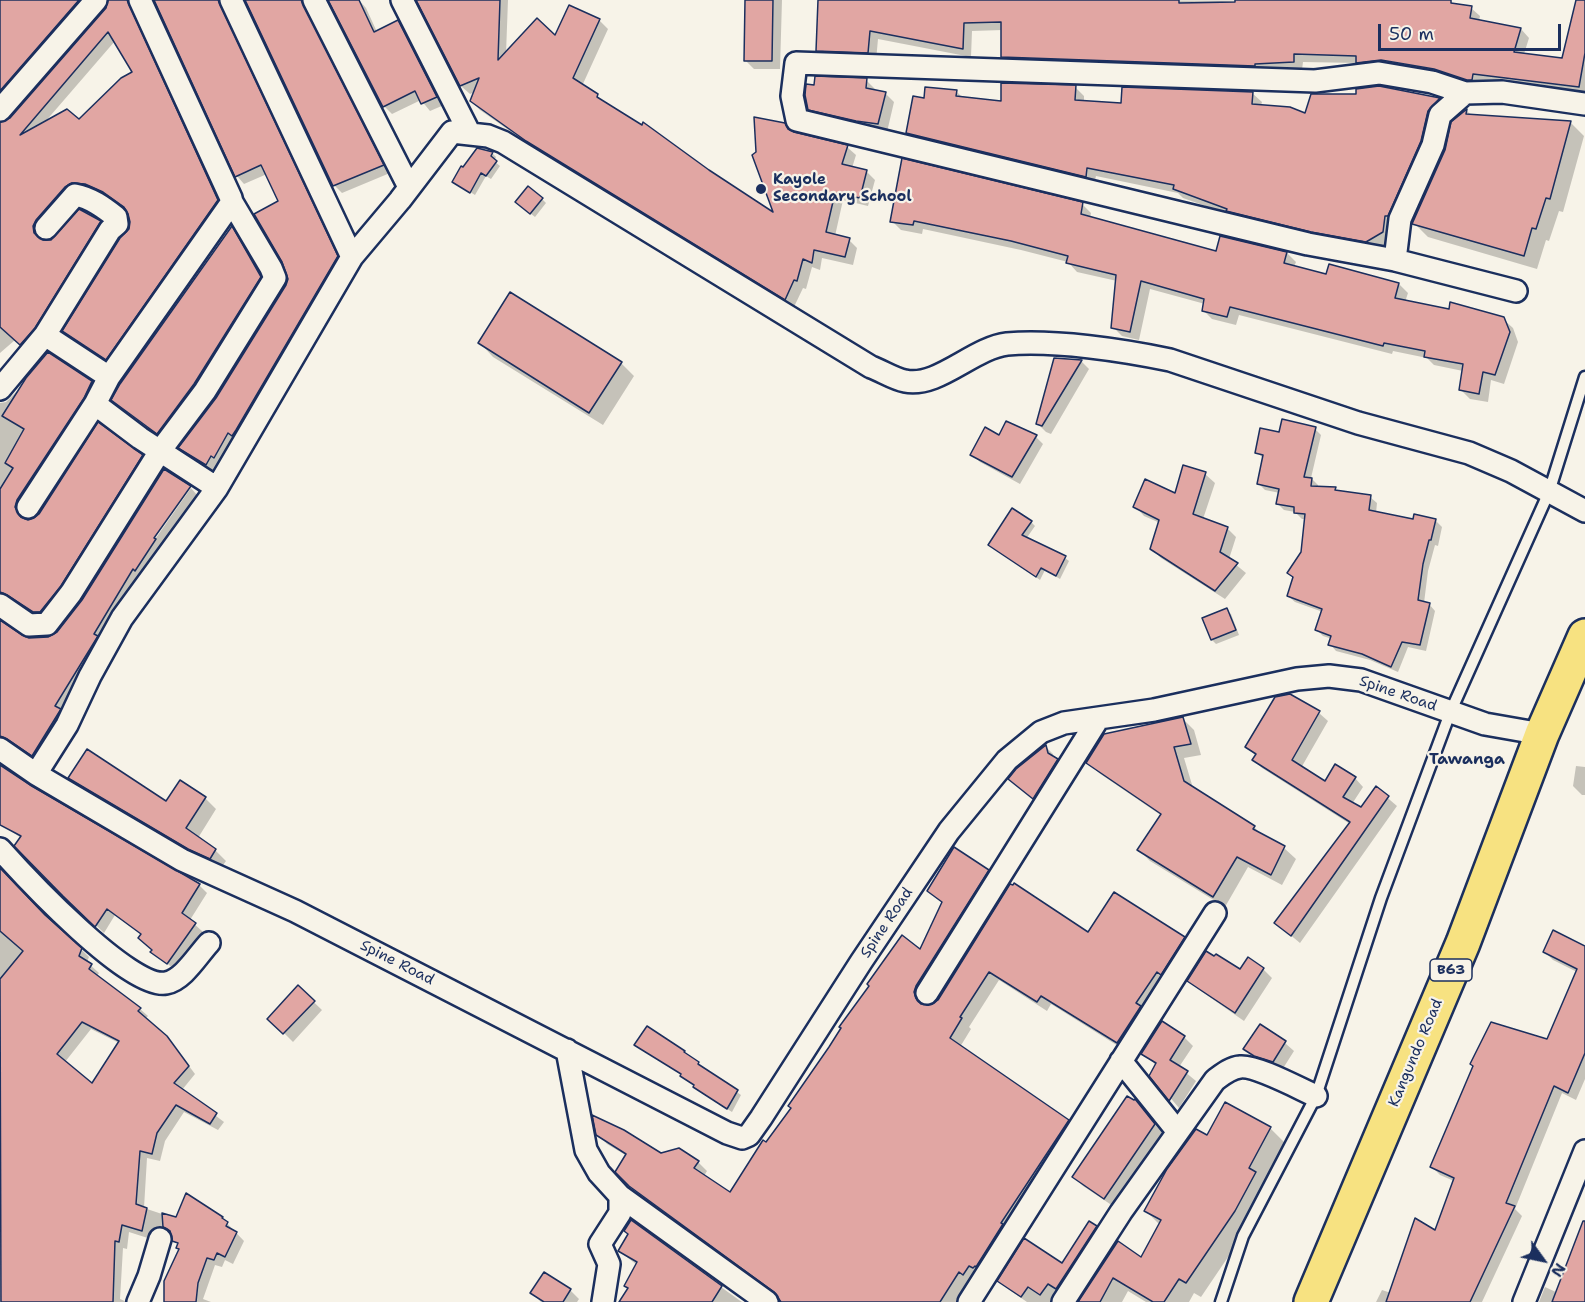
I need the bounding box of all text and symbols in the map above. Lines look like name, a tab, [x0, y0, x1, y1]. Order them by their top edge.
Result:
scale bar	[1381, 12, 1564, 50]
text: 50 m	[1389, 22, 1434, 46]
place label: Kayole Secondary School	[773, 171, 912, 206]
marker: Kayole Secondary School	[754, 182, 768, 196]
street label: Spine Road	[1357, 672, 1439, 716]
district label: Tawanga	[1429, 750, 1505, 770]
street label: Spine Road	[857, 884, 917, 962]
street label: Spine Road	[357, 937, 437, 989]
road number: B63	[1430, 959, 1472, 981]
street label: Kangundo Road	[1385, 996, 1447, 1110]
north arrow	[1513, 1230, 1573, 1290]
text: N	[1546, 1259, 1571, 1281]

